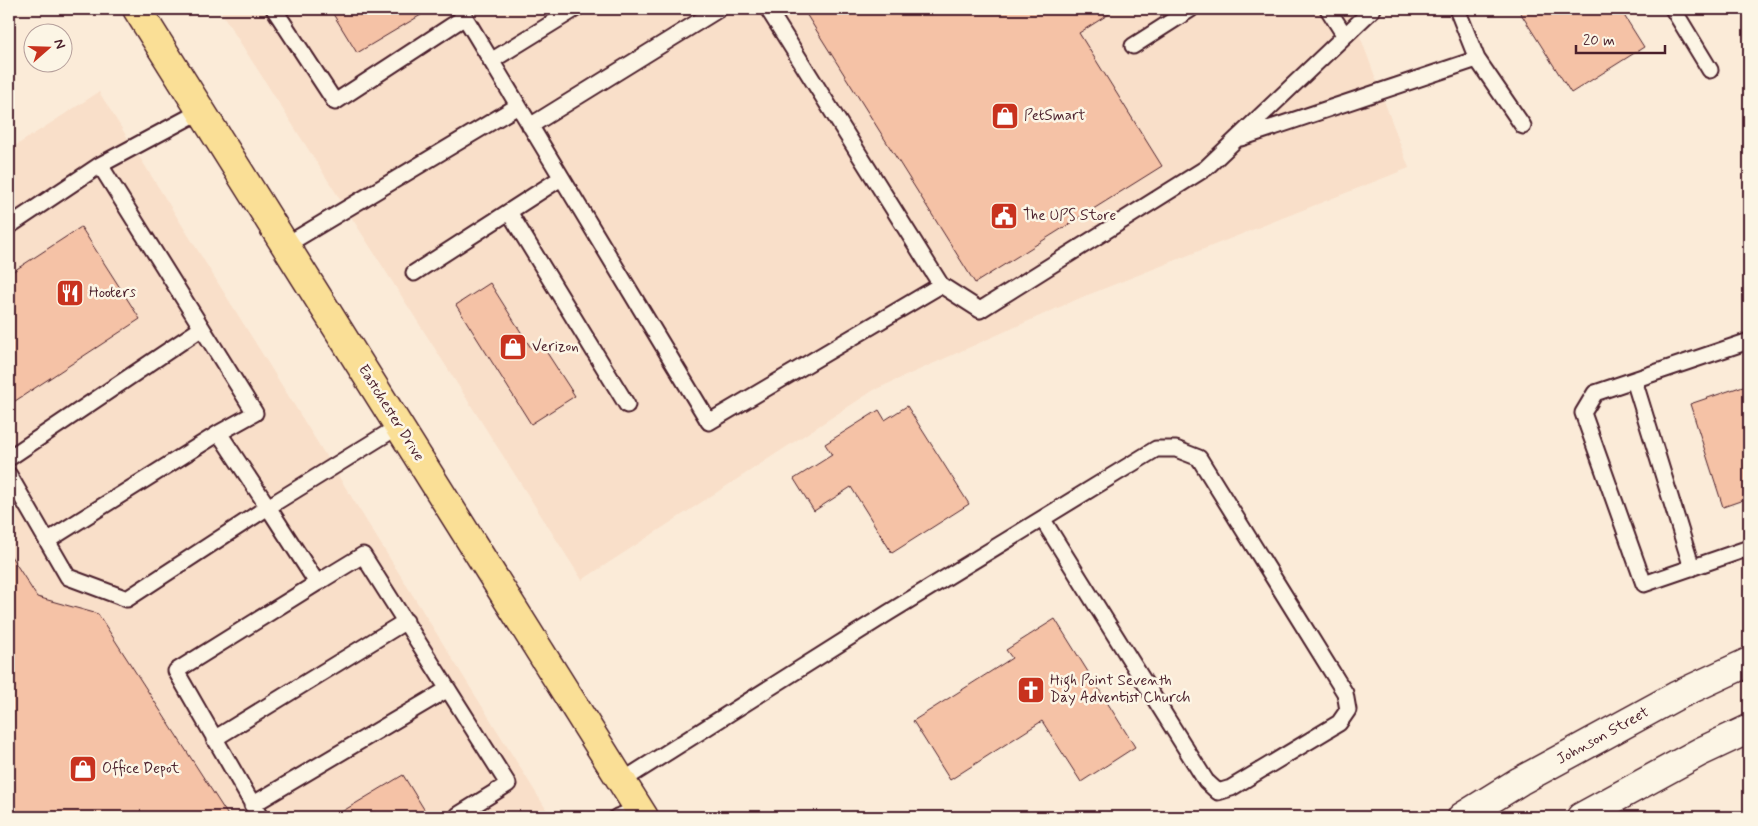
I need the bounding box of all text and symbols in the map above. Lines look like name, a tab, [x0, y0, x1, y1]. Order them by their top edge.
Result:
north arrow	[22, 22, 72, 72]
scale bar	[1576, 22, 1664, 54]
text: 20 m	[1583, 31, 1615, 51]
text: N	[49, 36, 69, 51]
shop icon: PetSmart	[990, 101, 1020, 131]
place label: PetSmart	[1024, 106, 1085, 126]
public building icon: The UPS Store	[989, 201, 1019, 231]
place label: The UPS Store	[1023, 206, 1116, 226]
restaurant icon: Hooters	[55, 278, 85, 308]
place label: Hooters	[89, 283, 136, 303]
shop icon: Verizon	[498, 332, 528, 362]
place label: Verizon	[532, 337, 579, 357]
street label: Eastchester Drive	[353, 361, 429, 465]
place label: High Point Seventh Day Adventist Church	[1050, 671, 1191, 708]
church icon: High Point Seventh Day Adventist Church	[1016, 675, 1046, 705]
street label: Johnson Street	[1553, 702, 1653, 770]
shop icon: Office Depot	[68, 754, 98, 784]
place label: Office Depot	[102, 759, 180, 779]

